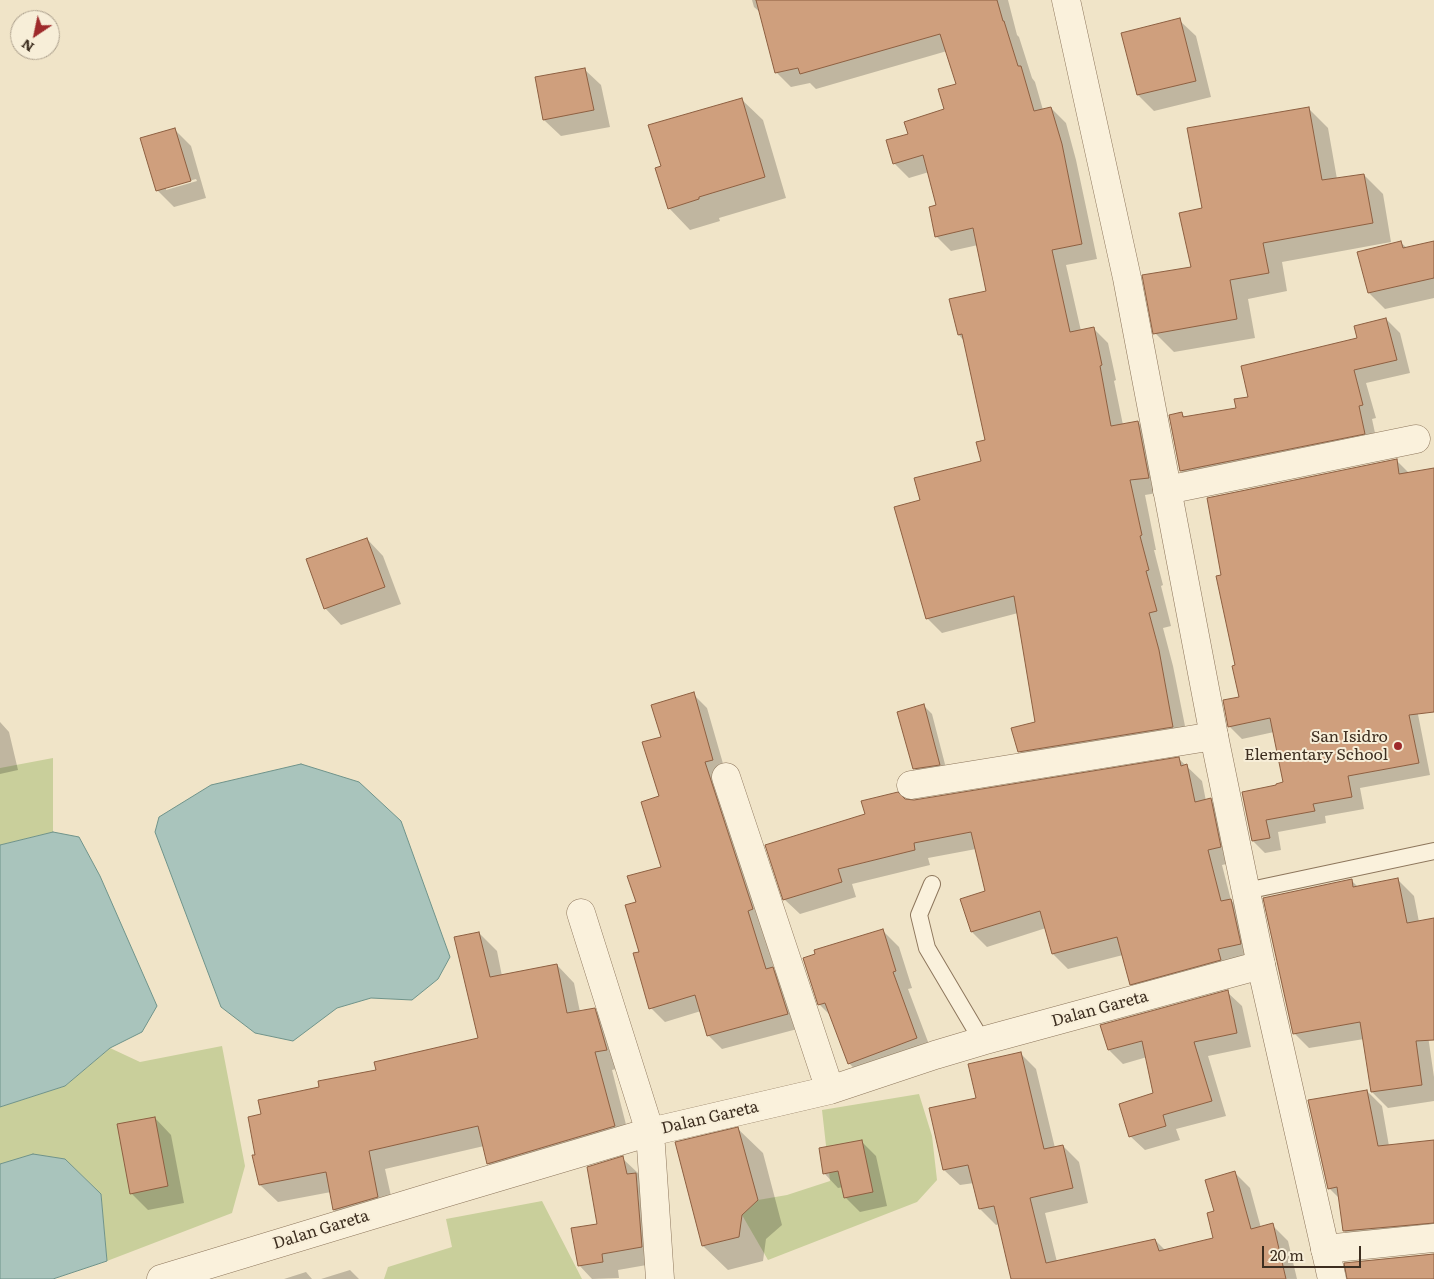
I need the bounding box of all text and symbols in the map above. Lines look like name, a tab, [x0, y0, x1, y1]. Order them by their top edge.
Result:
north arrow	[10, 10, 60, 60]
text: N	[17, 35, 38, 58]
place label: San Isidro Elementary School	[1244, 727, 1388, 765]
marker: San Isidro Elementary School	[1392, 740, 1404, 752]
street label: Dalan Gareta	[1050, 987, 1150, 1031]
street label: Dalan Gareta	[659, 1097, 761, 1139]
street label: Dalan Gareta	[271, 1206, 371, 1254]
scale bar	[1264, 1236, 1363, 1268]
text: 20 m	[1270, 1243, 1304, 1266]

